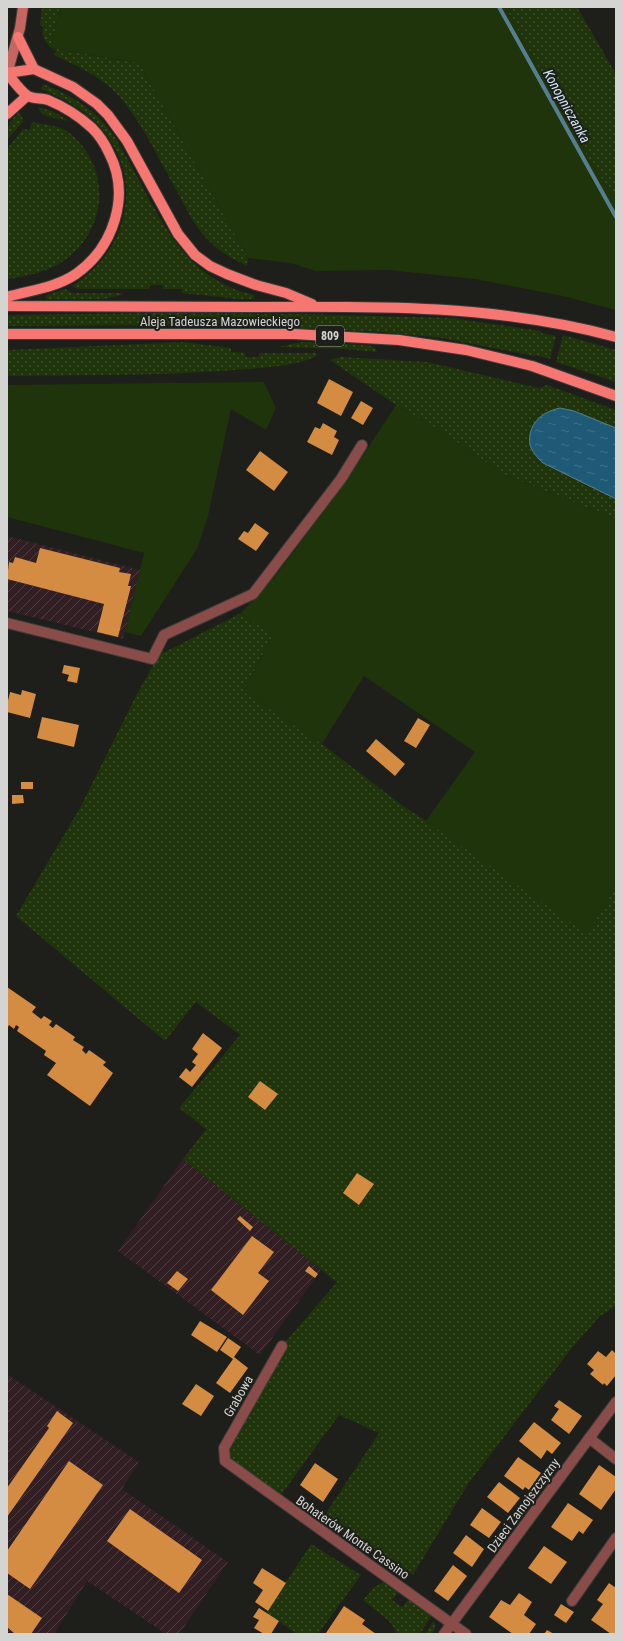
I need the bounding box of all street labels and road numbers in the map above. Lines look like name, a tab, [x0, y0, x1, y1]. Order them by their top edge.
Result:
street label: Aleja Tadeusza Mazowieckiego	[140, 314, 300, 329]
road number: 809	[316, 326, 344, 346]
street label: Grabowa	[221, 1373, 256, 1420]
street label: Dzieci Zamojszczyzny	[484, 1455, 563, 1555]
street label: Bohaterów Monte Cassino	[293, 1493, 412, 1582]

